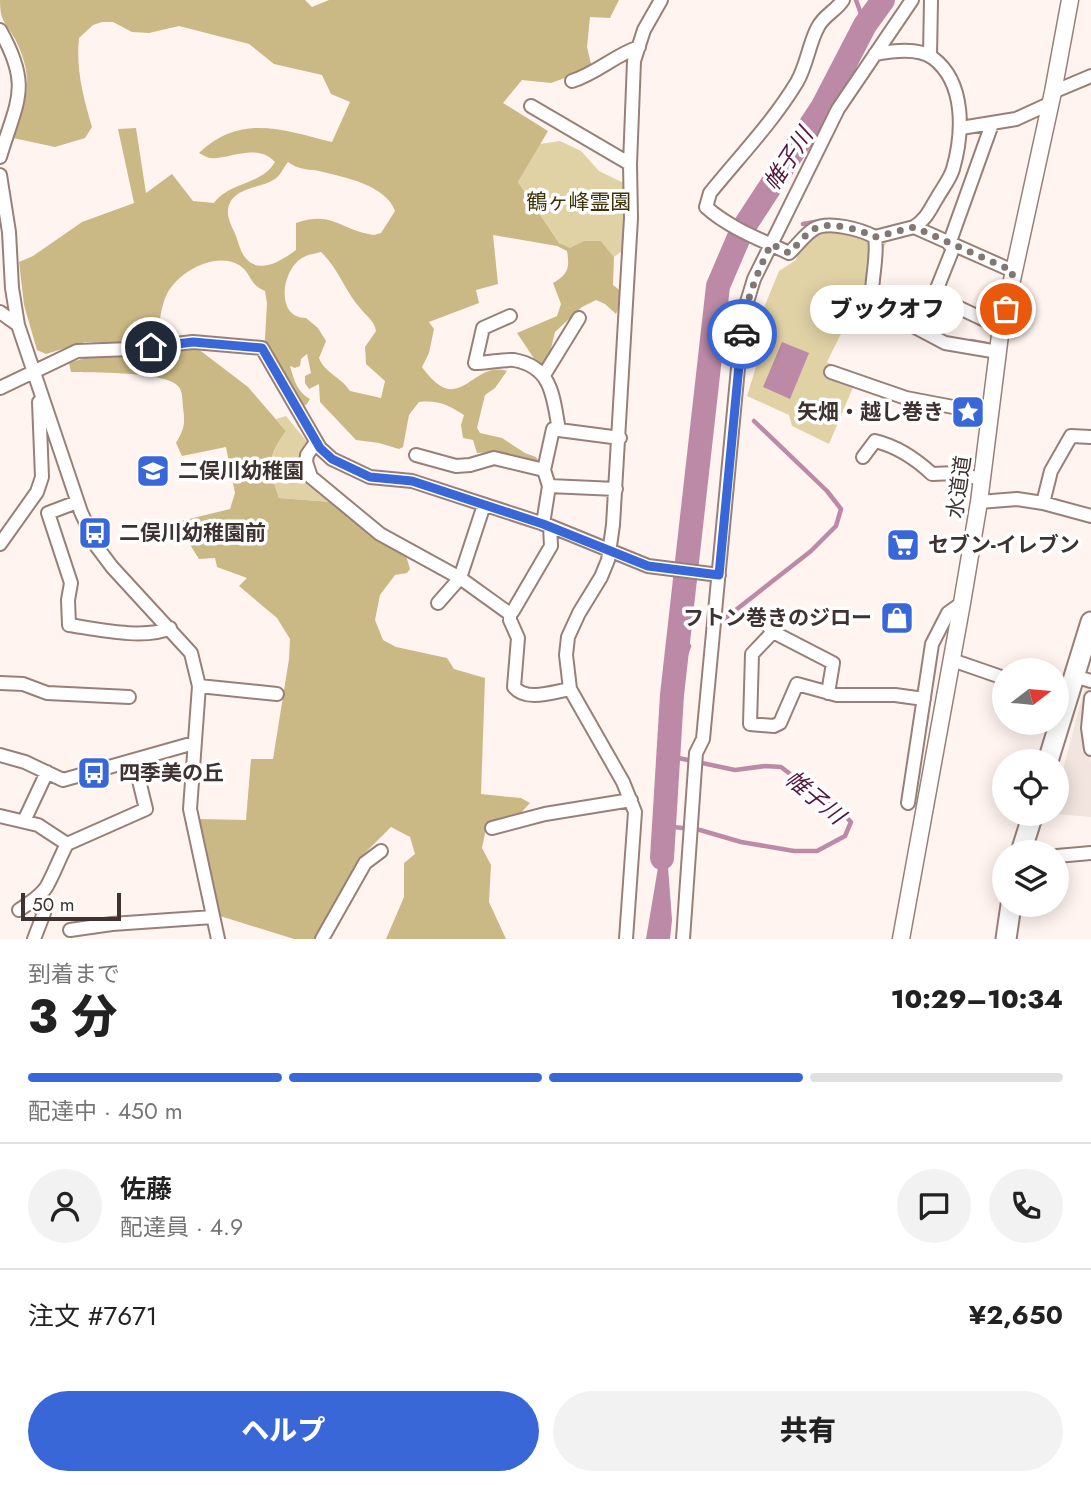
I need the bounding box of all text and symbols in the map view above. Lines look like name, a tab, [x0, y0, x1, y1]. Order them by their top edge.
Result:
water label: 帷子川	[755, 118, 823, 197]
park label: 鶴ヶ峰霊園	[527, 187, 632, 217]
pin	[976, 279, 1036, 339]
callout: ブックオフ	[810, 284, 964, 334]
icon: bag	[987, 290, 1025, 328]
text: ブックオフ	[830, 292, 945, 326]
courier	[707, 299, 777, 369]
icon: car	[723, 315, 761, 353]
pin	[121, 317, 181, 377]
icon: home	[132, 328, 170, 366]
place icon: 矢畑・越し巻き	[949, 393, 987, 431]
place label: 矢畑・越し巻き	[797, 397, 944, 427]
school or university icon: 二俣川幼稚園	[134, 452, 172, 490]
street label: 水道道	[940, 454, 978, 520]
place label: 二俣川幼稚園	[178, 456, 304, 486]
bus stop icon: 二俣川幼稚園前	[76, 514, 114, 552]
place label: 二俣川幼稚園前	[119, 518, 266, 548]
supermarket icon: セブン-イレブン	[884, 526, 922, 564]
place label: セブン-イレブン	[928, 530, 1080, 560]
shop icon: フトン巻きのジロー	[878, 599, 916, 637]
place label: フトン巻きのジロー	[683, 603, 872, 633]
north arrow	[992, 658, 1069, 735]
map controls	[992, 658, 1069, 917]
button: locate	[992, 749, 1069, 826]
bus stop icon: 四季美の丘	[75, 754, 113, 792]
place label: 四季美の丘	[119, 758, 224, 788]
water label: 帷子川	[778, 762, 855, 834]
button: layers	[992, 840, 1069, 917]
scale bar	[21, 890, 121, 922]
text: 50 m	[32, 891, 75, 918]
text: 到着まで	[28, 957, 120, 991]
text: 10:29–10:34	[891, 980, 1063, 1018]
text: 3 分	[28, 984, 117, 1050]
text: 配達中 · 450 m	[28, 1094, 183, 1128]
button: person	[28, 1169, 102, 1243]
button: chat	[897, 1169, 971, 1243]
button: phone	[989, 1169, 1063, 1243]
text: 佐藤	[120, 1170, 172, 1208]
text: 配達員 · 4.9	[120, 1210, 243, 1244]
text: ¥2,650	[969, 1296, 1063, 1334]
text: 注文 #7671	[28, 1297, 158, 1335]
button: ヘルプ	[28, 1391, 539, 1471]
button: 共有	[553, 1391, 1063, 1471]

